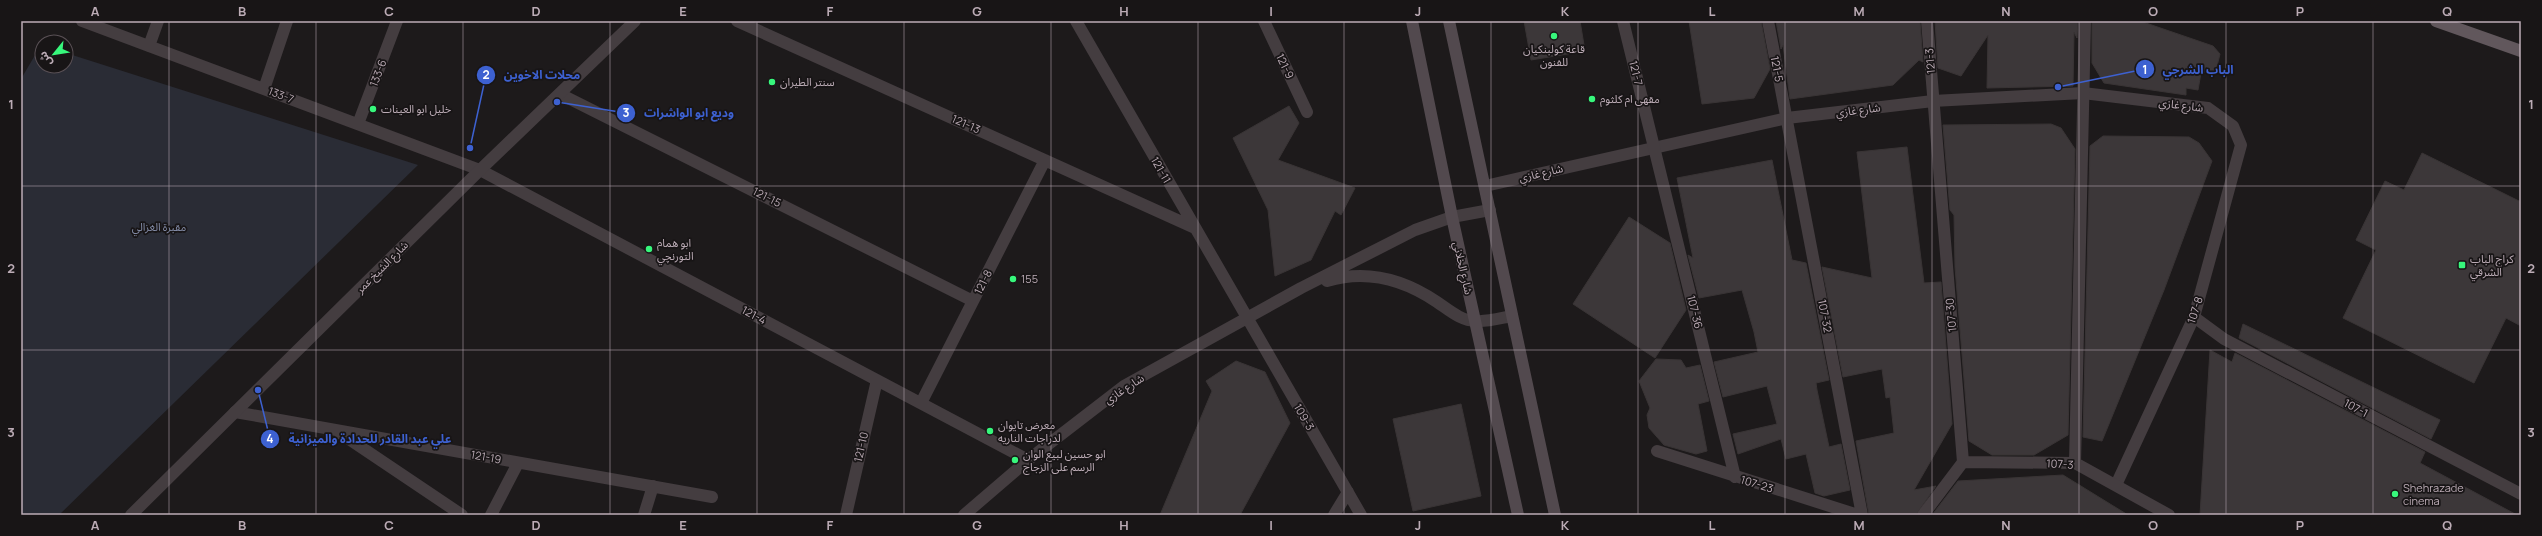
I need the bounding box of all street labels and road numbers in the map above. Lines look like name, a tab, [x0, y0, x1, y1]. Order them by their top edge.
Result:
street label: 121-3	[1921, 48, 1938, 74]
street label: 121-9	[1273, 51, 1298, 81]
street label: 121-5	[1768, 55, 1787, 83]
street label: 133-6	[366, 57, 390, 89]
street label: 121-7	[1626, 59, 1647, 87]
street label: 133-7	[266, 83, 296, 106]
street label: شارع غازي	[2158, 94, 2205, 117]
street label: شارع غازي	[1835, 99, 1882, 122]
street label: 121-13	[950, 111, 983, 136]
street label: 121-11	[1148, 154, 1175, 186]
street label: شارع غازي	[1517, 160, 1565, 187]
street label: 121-15	[750, 183, 784, 210]
street label: شارع الشيخ عمر	[352, 237, 412, 297]
street label: شارع الخلاني	[1448, 240, 1477, 297]
street label: 121-8	[970, 267, 995, 297]
street label: 107-36	[1684, 294, 1707, 330]
street label: 107-8	[2183, 294, 2206, 325]
street label: 107-30	[1942, 297, 1959, 333]
street label: 107-32	[1815, 298, 1836, 334]
street label: 121-4	[739, 302, 769, 327]
street label: شارع غازي	[1101, 370, 1148, 409]
street label: 107-1	[2341, 395, 2371, 420]
street label: 109-3	[1291, 401, 1318, 433]
street label: 121-10	[850, 430, 871, 463]
street label: 121-19	[470, 446, 503, 467]
street label: 107-3	[2046, 455, 2074, 472]
street label: 107-23	[1739, 471, 1775, 496]

